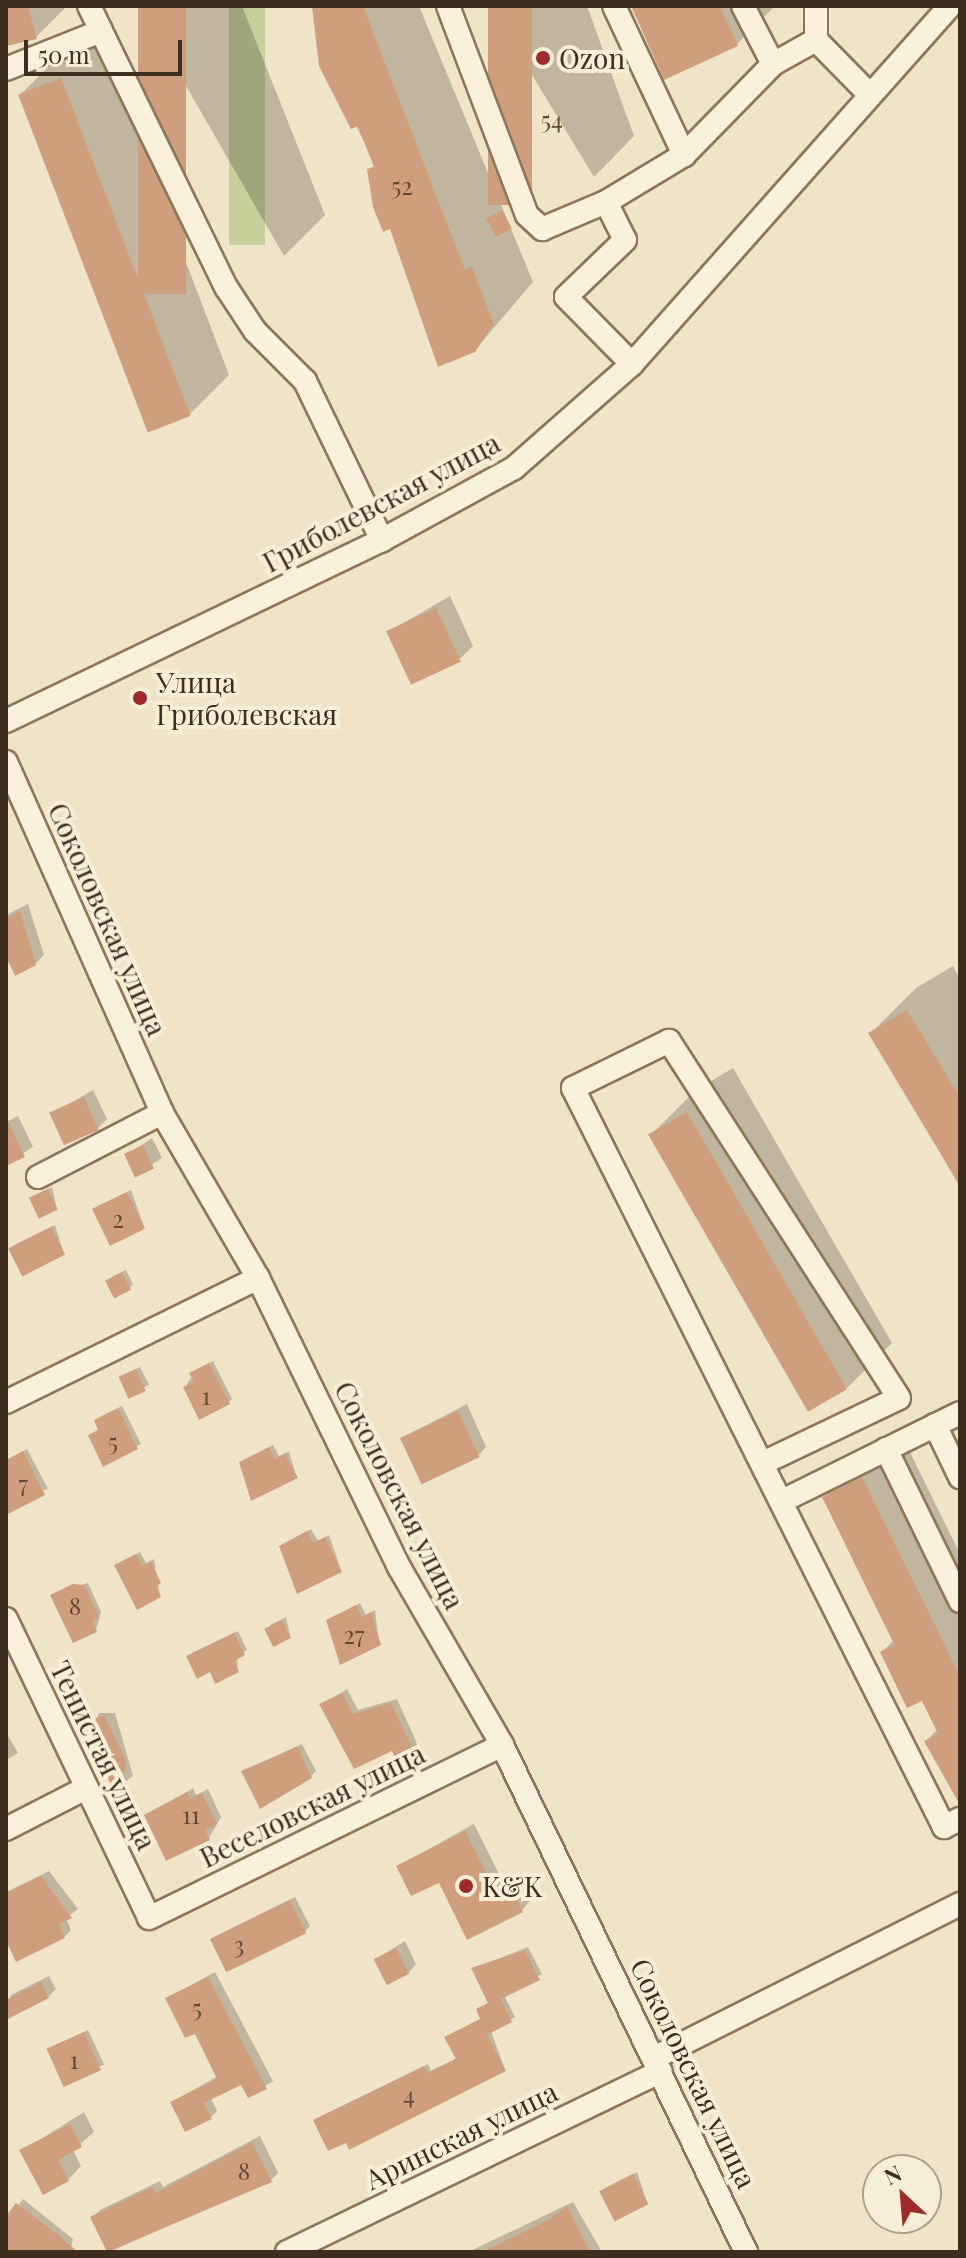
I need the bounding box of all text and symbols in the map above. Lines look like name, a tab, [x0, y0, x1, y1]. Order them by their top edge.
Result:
scale bar	[28, 24, 186, 74]
text: 50 m	[38, 38, 90, 70]
place label: Ozon	[559, 41, 625, 75]
marker: Ozon	[534, 49, 552, 67]
house number: 54	[541, 106, 563, 134]
house number: 52	[391, 172, 413, 200]
street label: Гриболевская улица	[257, 425, 505, 579]
place label: Улица Гриболевская	[156, 665, 337, 731]
marker: Улица Гриболевская	[131, 689, 149, 707]
street label: Соколовская улица	[42, 797, 174, 1041]
house number: 2	[112, 1205, 124, 1233]
street label: Соколовская улица	[328, 1375, 472, 1615]
house number: 1	[202, 1382, 210, 1410]
house number: 5	[108, 1428, 118, 1456]
house number: 7	[18, 1470, 28, 1498]
house number: 8	[69, 1592, 81, 1620]
house number: 27	[343, 1621, 365, 1649]
street label: Тенистая улица	[44, 1655, 164, 1855]
street label: Веселовская улица	[194, 1736, 430, 1874]
house number: 11	[182, 1801, 200, 1829]
place label: K&K	[482, 1869, 542, 1903]
marker: K&K	[457, 1877, 475, 1895]
house number: 3	[234, 1931, 244, 1959]
street label: Соколовская улица	[624, 1953, 764, 2193]
house number: 5	[192, 1994, 202, 2022]
house number: 1	[70, 2046, 78, 2074]
street label: Аринская улица	[359, 2074, 563, 2196]
house number: 4	[403, 2081, 415, 2109]
north arrow	[862, 2154, 942, 2234]
house number: 8	[238, 2157, 250, 2185]
text: N	[879, 2157, 906, 2191]

